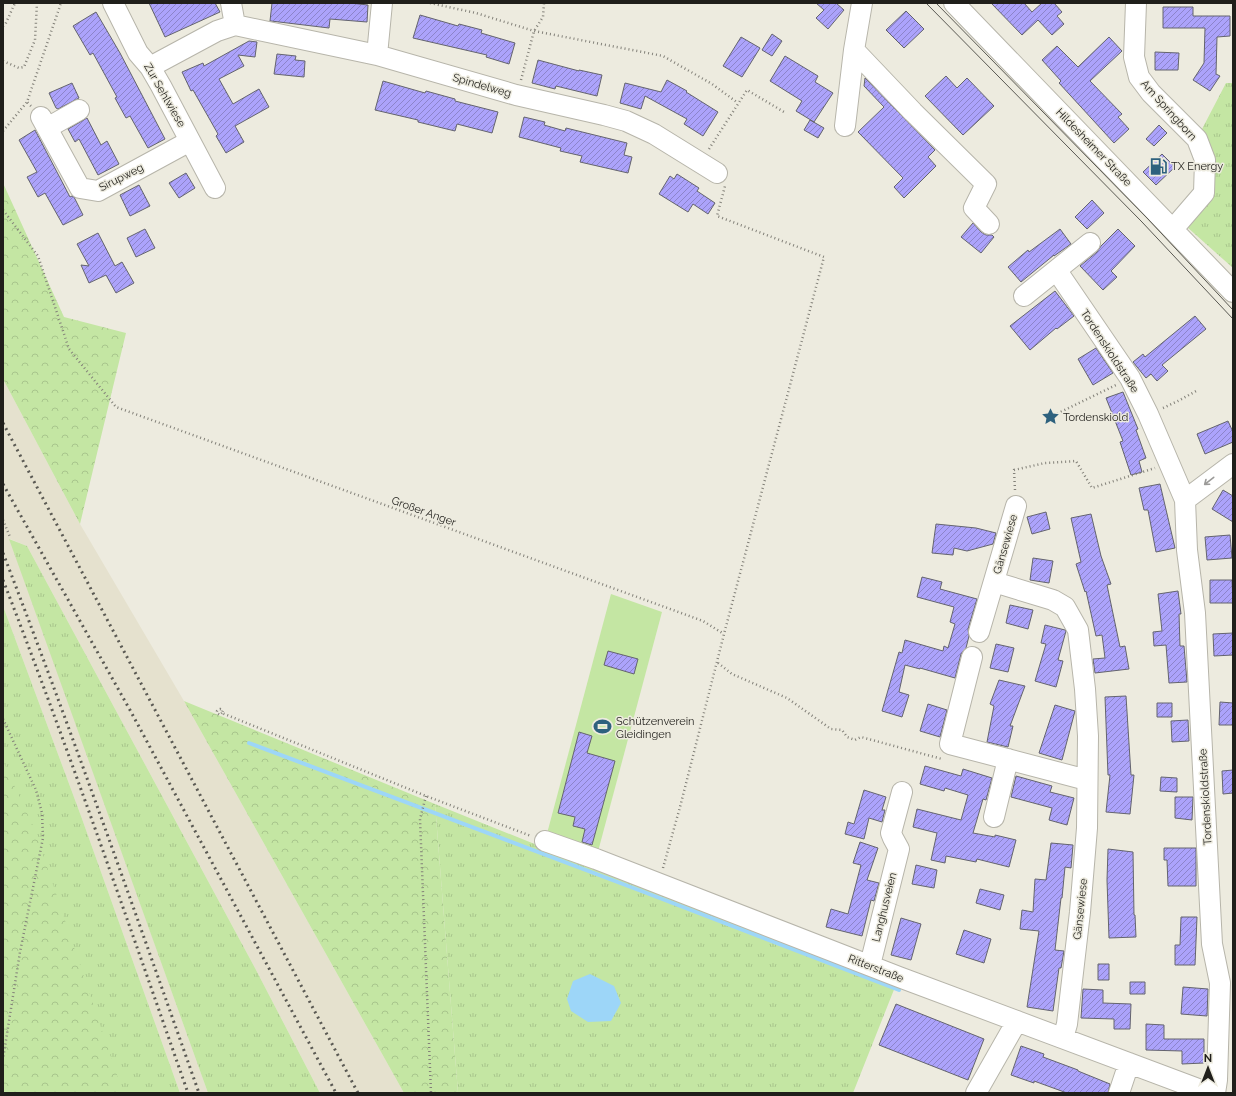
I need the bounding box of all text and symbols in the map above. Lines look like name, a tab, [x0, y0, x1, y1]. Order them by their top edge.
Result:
street label: Zur Sehlwiese	[141, 61, 188, 130]
street label: Spindelweg	[451, 71, 513, 100]
street label: Am Springborn	[1138, 77, 1199, 143]
street label: Hildesheimer Straße	[1053, 106, 1134, 189]
fuel station icon: TX Energy	[1148, 156, 1168, 176]
place label: TX Energy	[1171, 160, 1223, 173]
street label: Sirupweg	[97, 161, 146, 194]
street label: Tordenskioldstraße	[1078, 307, 1142, 396]
place icon: Tordenskiold	[1040, 407, 1060, 427]
place label: Tordenskiold	[1063, 411, 1129, 424]
one-way arrow	[1203, 477, 1214, 486]
street label: Großer Anger	[390, 494, 458, 529]
street label: Gänsewiese	[991, 512, 1020, 575]
place label: Schützenverein Gleidingen	[616, 715, 694, 741]
sports icon: Schützenverein Gleidingen	[593, 717, 613, 737]
street label: Tordenskioldstraße	[1196, 748, 1215, 846]
street label: Langhusveien	[870, 871, 899, 943]
street label: Gänsewiese	[1071, 877, 1090, 940]
street label: Ritterstraße	[846, 952, 906, 985]
north arrow	[1188, 1048, 1228, 1088]
text: N	[1204, 1052, 1212, 1065]

